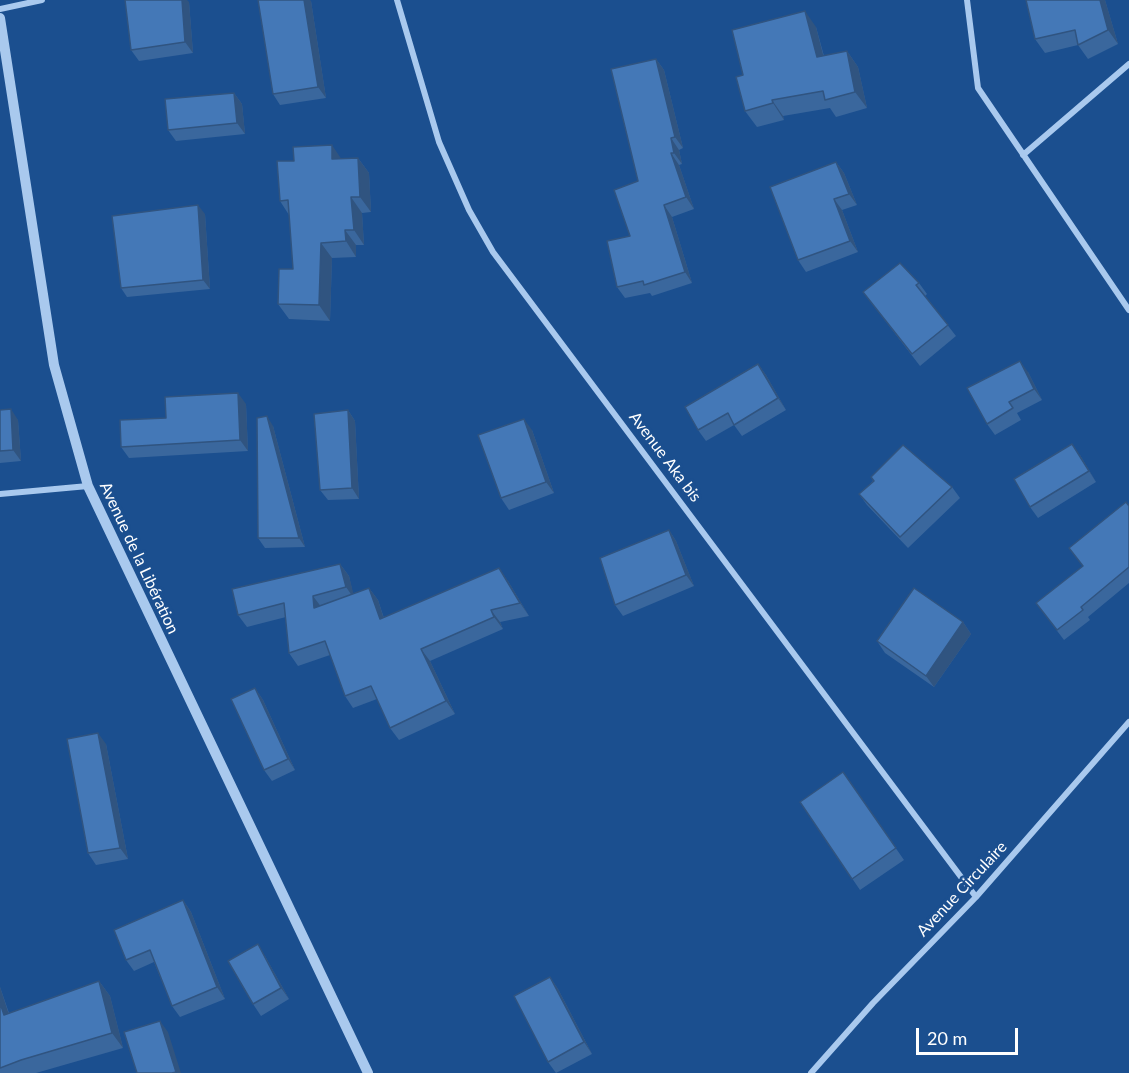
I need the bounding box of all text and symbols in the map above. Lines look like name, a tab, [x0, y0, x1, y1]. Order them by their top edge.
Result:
street label: Avenue Aka bis	[625, 408, 705, 506]
street label: Avenue de la Libération	[95, 479, 183, 637]
street label: Avenue Circulaire	[913, 837, 1011, 941]
scale bar	[919, 1016, 1021, 1054]
text: 20 m	[927, 1027, 967, 1049]

